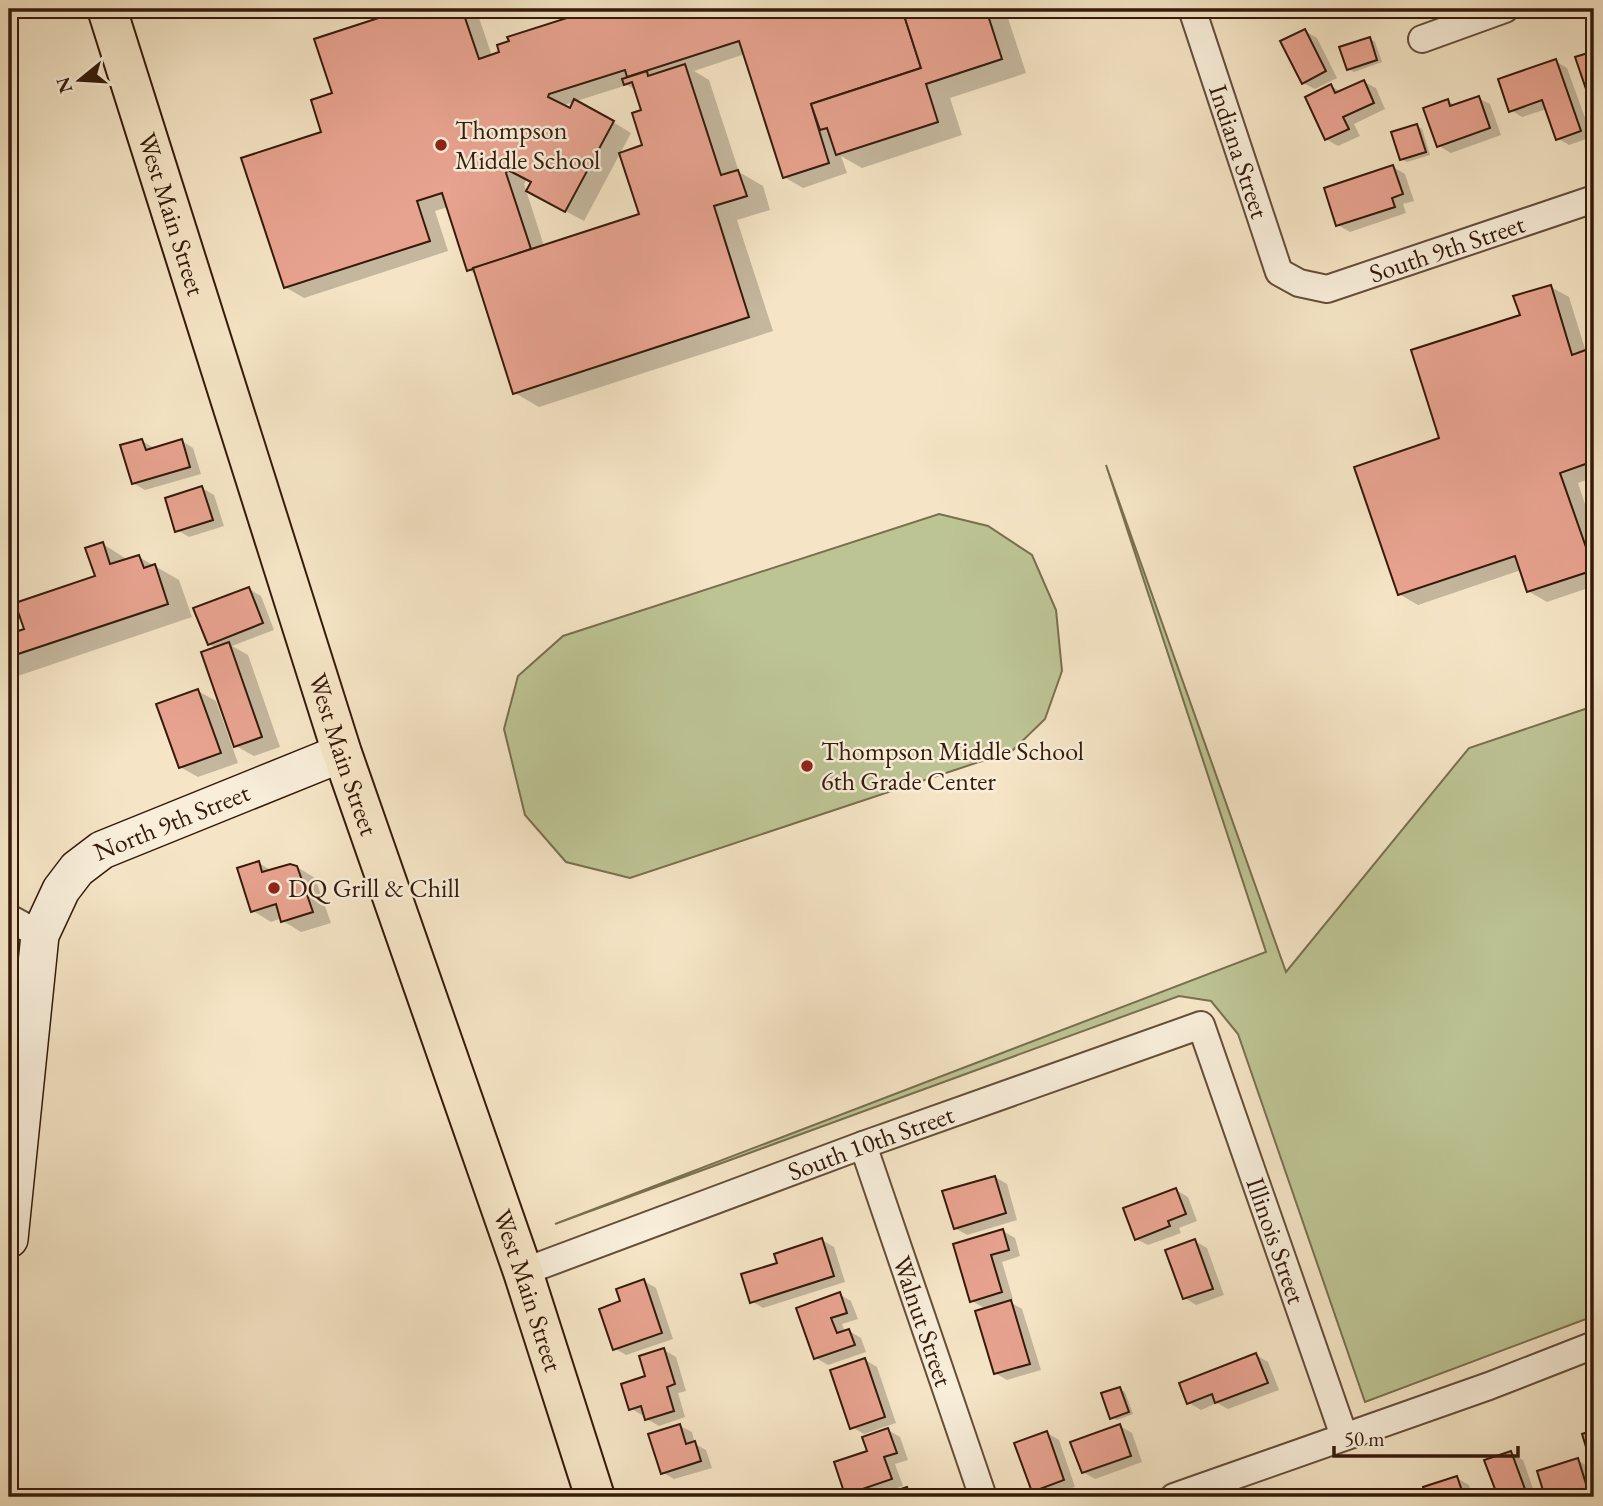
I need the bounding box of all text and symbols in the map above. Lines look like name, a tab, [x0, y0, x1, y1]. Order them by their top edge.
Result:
north arrow	[46, 46, 116, 116]
text: N	[50, 73, 79, 96]
street label: Indiana Street	[1201, 80, 1277, 223]
place label: Thompson Middle School	[455, 113, 600, 177]
street label: West Main Street	[130, 128, 213, 300]
marker: Thompson Middle School	[433, 137, 449, 153]
street label: South 9th Street	[1365, 207, 1529, 291]
street label: West Main Street	[301, 669, 386, 840]
place label: Thompson Middle School 6th Grade Center	[821, 734, 1084, 798]
marker: Thompson Middle School 6th Grade Center	[799, 758, 815, 774]
street label: North 9th Street	[88, 775, 255, 869]
place label: DQ Grill & Chill	[288, 871, 460, 905]
marker: DQ Grill & Chill	[266, 880, 282, 896]
street label: South 10th Street	[783, 1097, 958, 1189]
street label: Illinois Street	[1238, 1173, 1314, 1308]
street label: West Main Street	[485, 1205, 571, 1376]
street label: Walnut Street	[885, 1251, 961, 1391]
scale bar	[1334, 1415, 1517, 1459]
text: 50 m	[1344, 1425, 1385, 1452]

